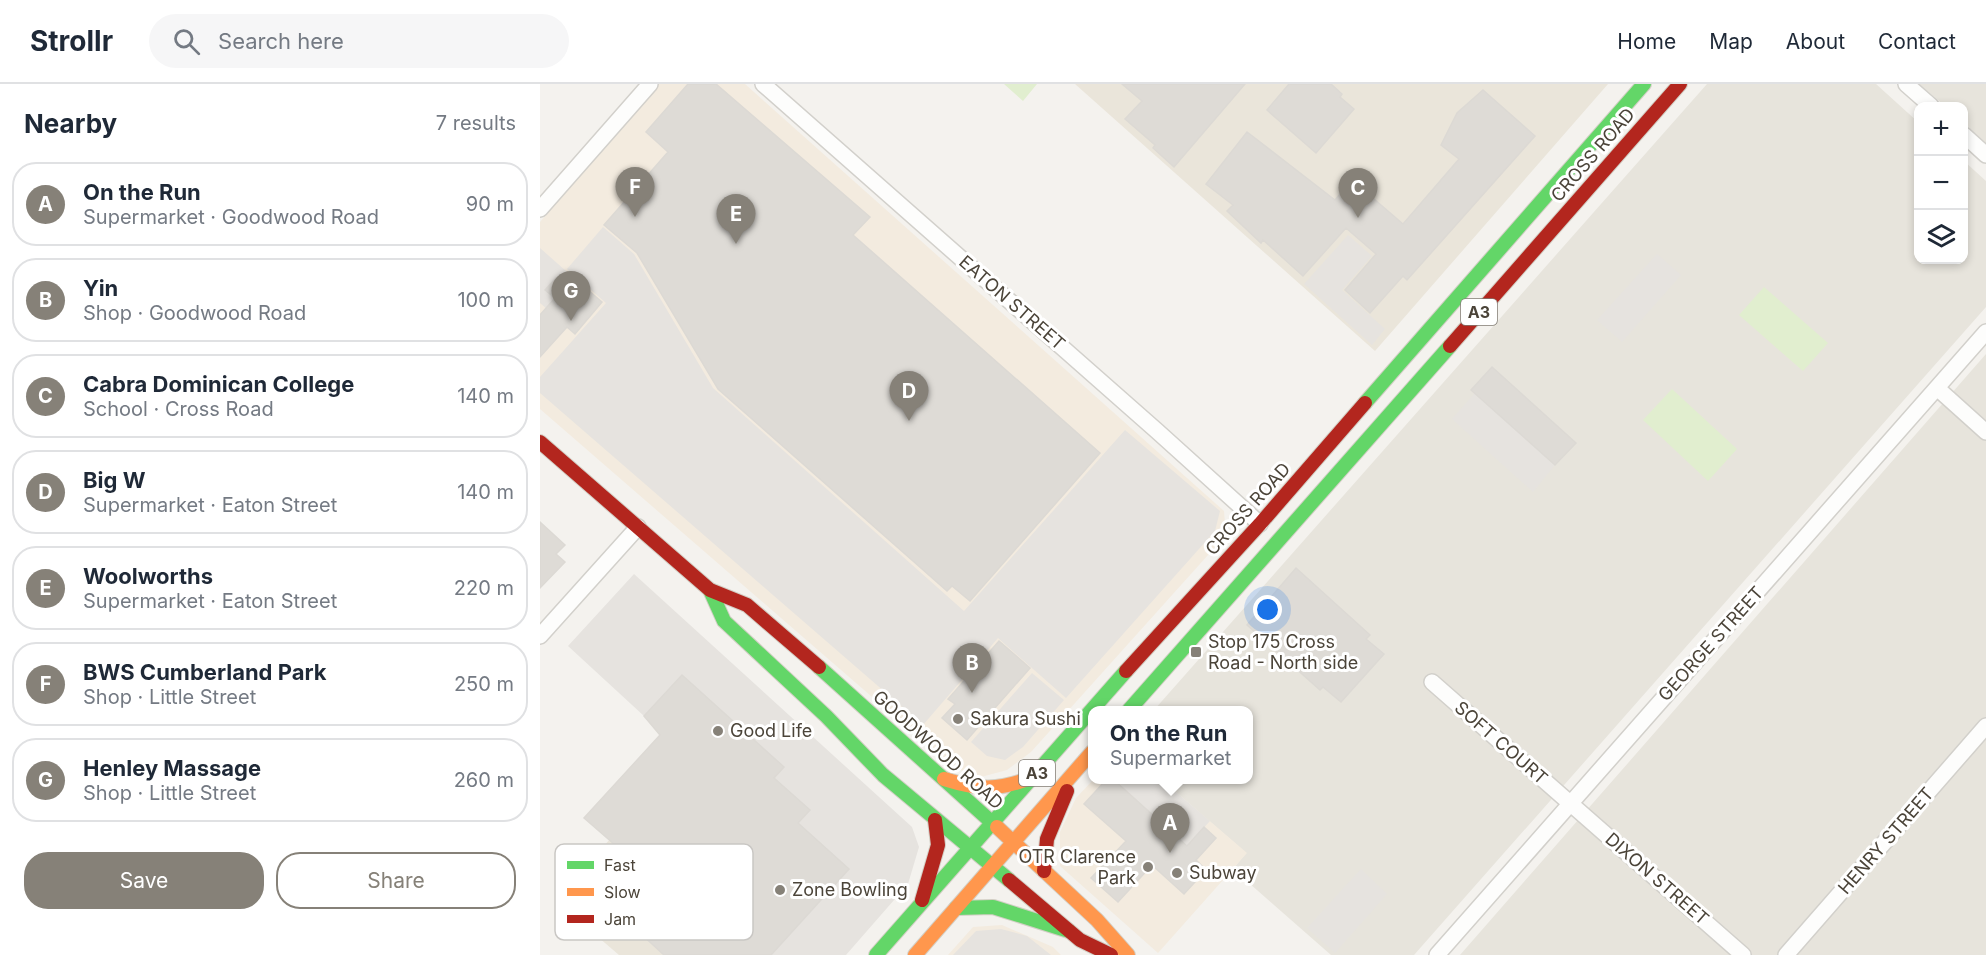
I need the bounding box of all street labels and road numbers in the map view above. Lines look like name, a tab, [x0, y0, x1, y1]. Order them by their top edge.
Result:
street label: CROSS ROAD	[1546, 104, 1639, 206]
street label: EATON STREET	[955, 251, 1069, 354]
road number: A3	[1461, 299, 1497, 325]
street label: CROSS ROAD	[1201, 458, 1295, 559]
street label: GEORGE STREET	[1654, 582, 1768, 705]
street label: GOODWOOD ROAD	[869, 686, 1008, 813]
street label: SOFT COURT	[1451, 697, 1552, 789]
road number: A3	[1019, 760, 1055, 786]
street label: HENRY STREET	[1834, 783, 1938, 898]
street label: DIXON STREET	[1601, 828, 1713, 929]

